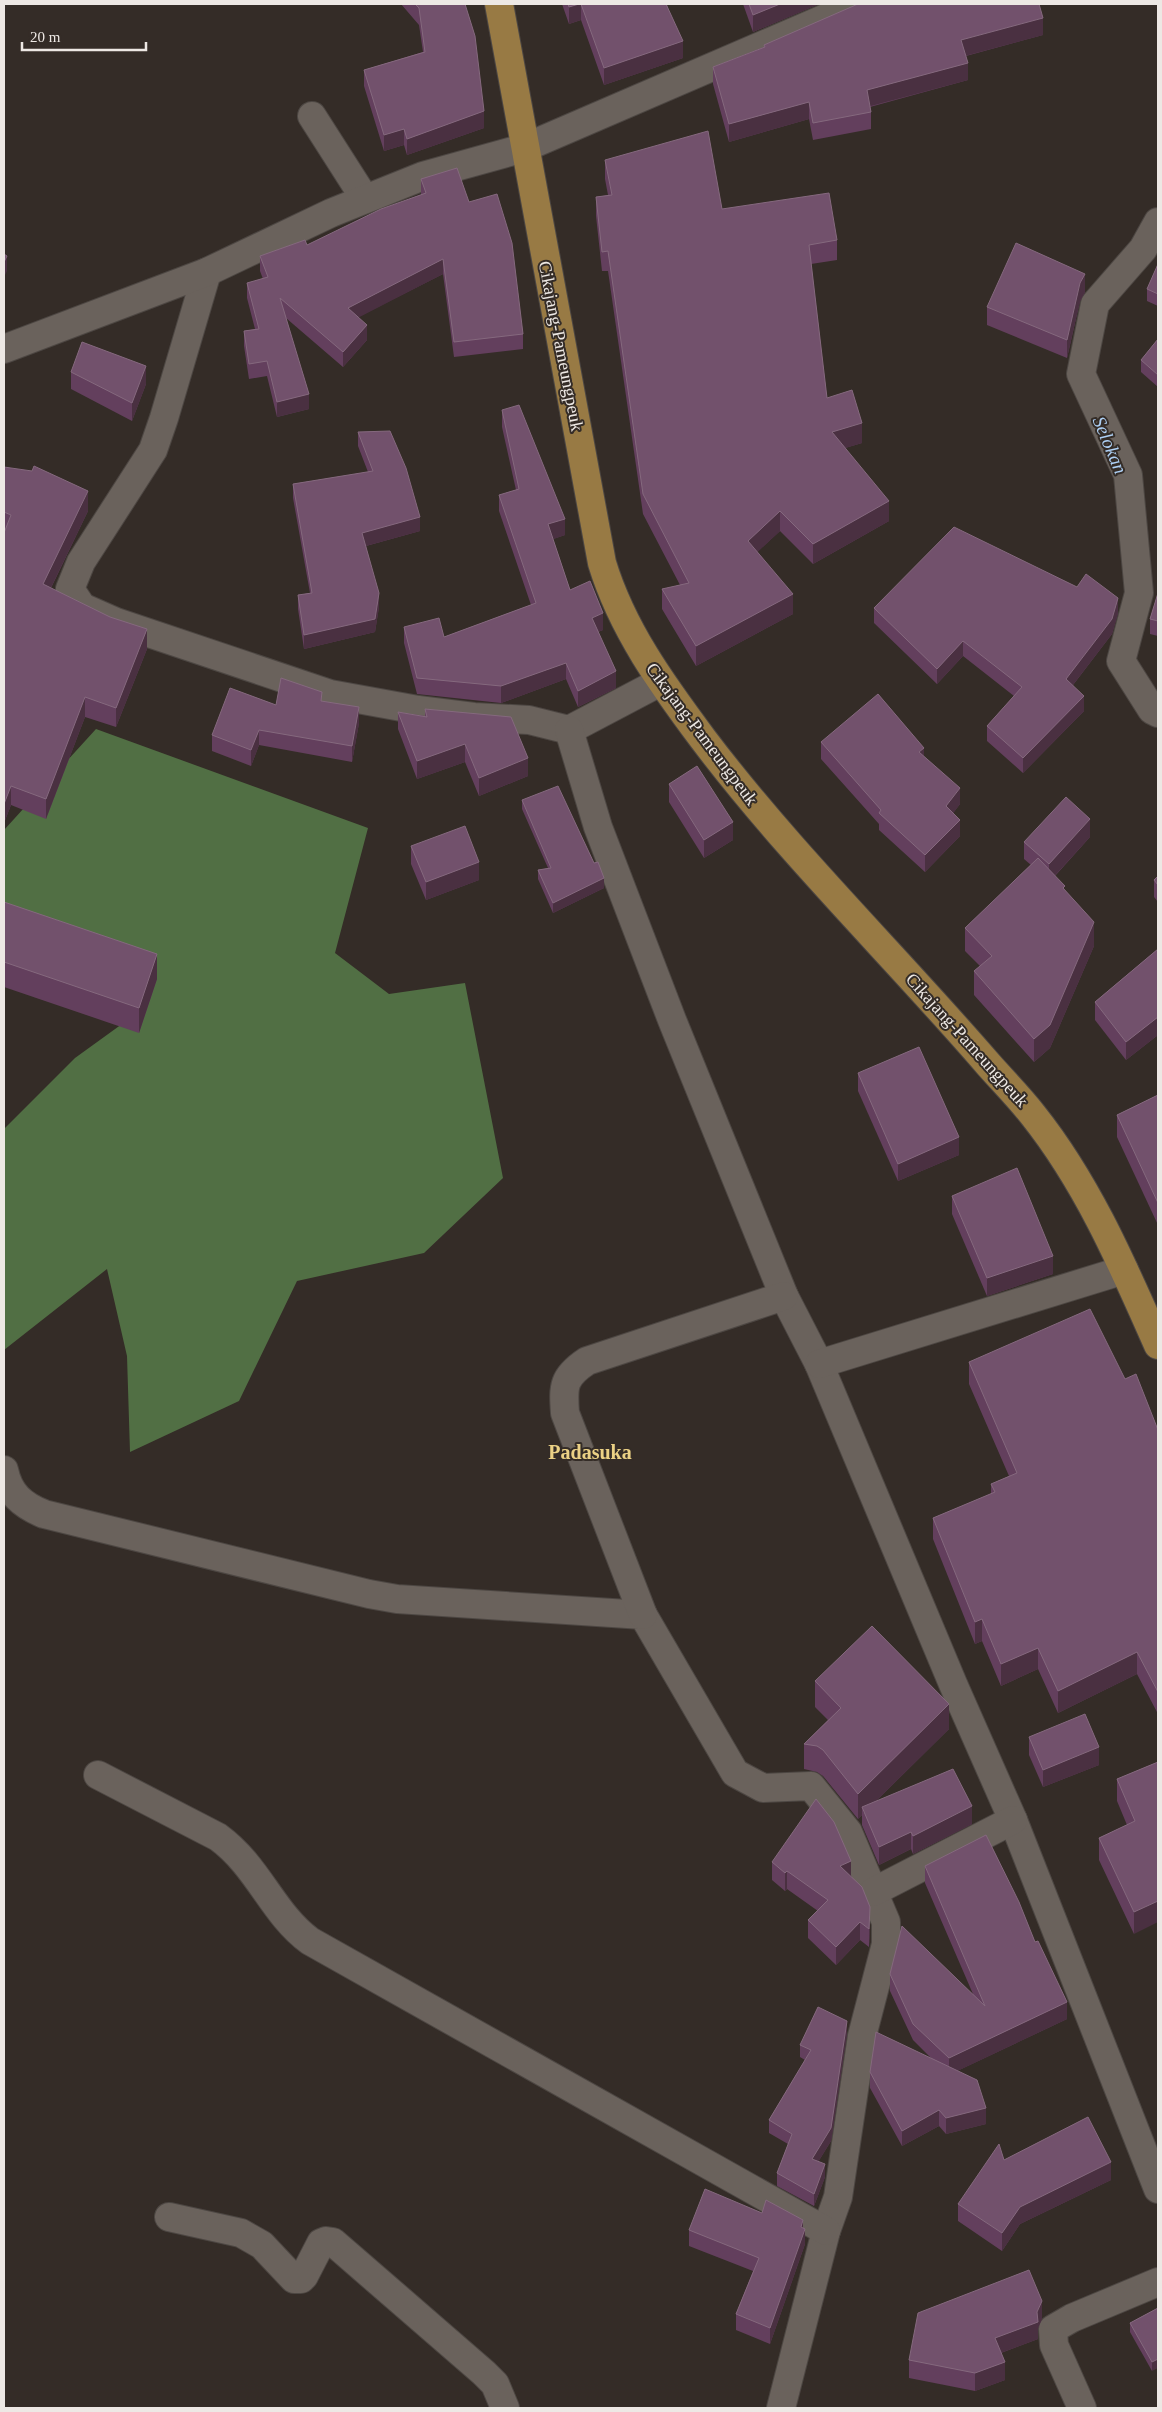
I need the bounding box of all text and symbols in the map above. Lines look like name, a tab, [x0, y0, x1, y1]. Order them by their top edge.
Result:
scale bar	[22, 20, 146, 52]
text: 20 m	[30, 29, 61, 45]
street label: Cikajang-Pameungpeuk	[535, 259, 587, 433]
water label: Selokan	[1089, 413, 1131, 477]
street label: Cikajang-Pameungpeuk	[642, 659, 762, 809]
street label: Cikajang-Pameungpeuk	[902, 969, 1032, 1111]
district label: Padasuka	[548, 1441, 632, 1463]

